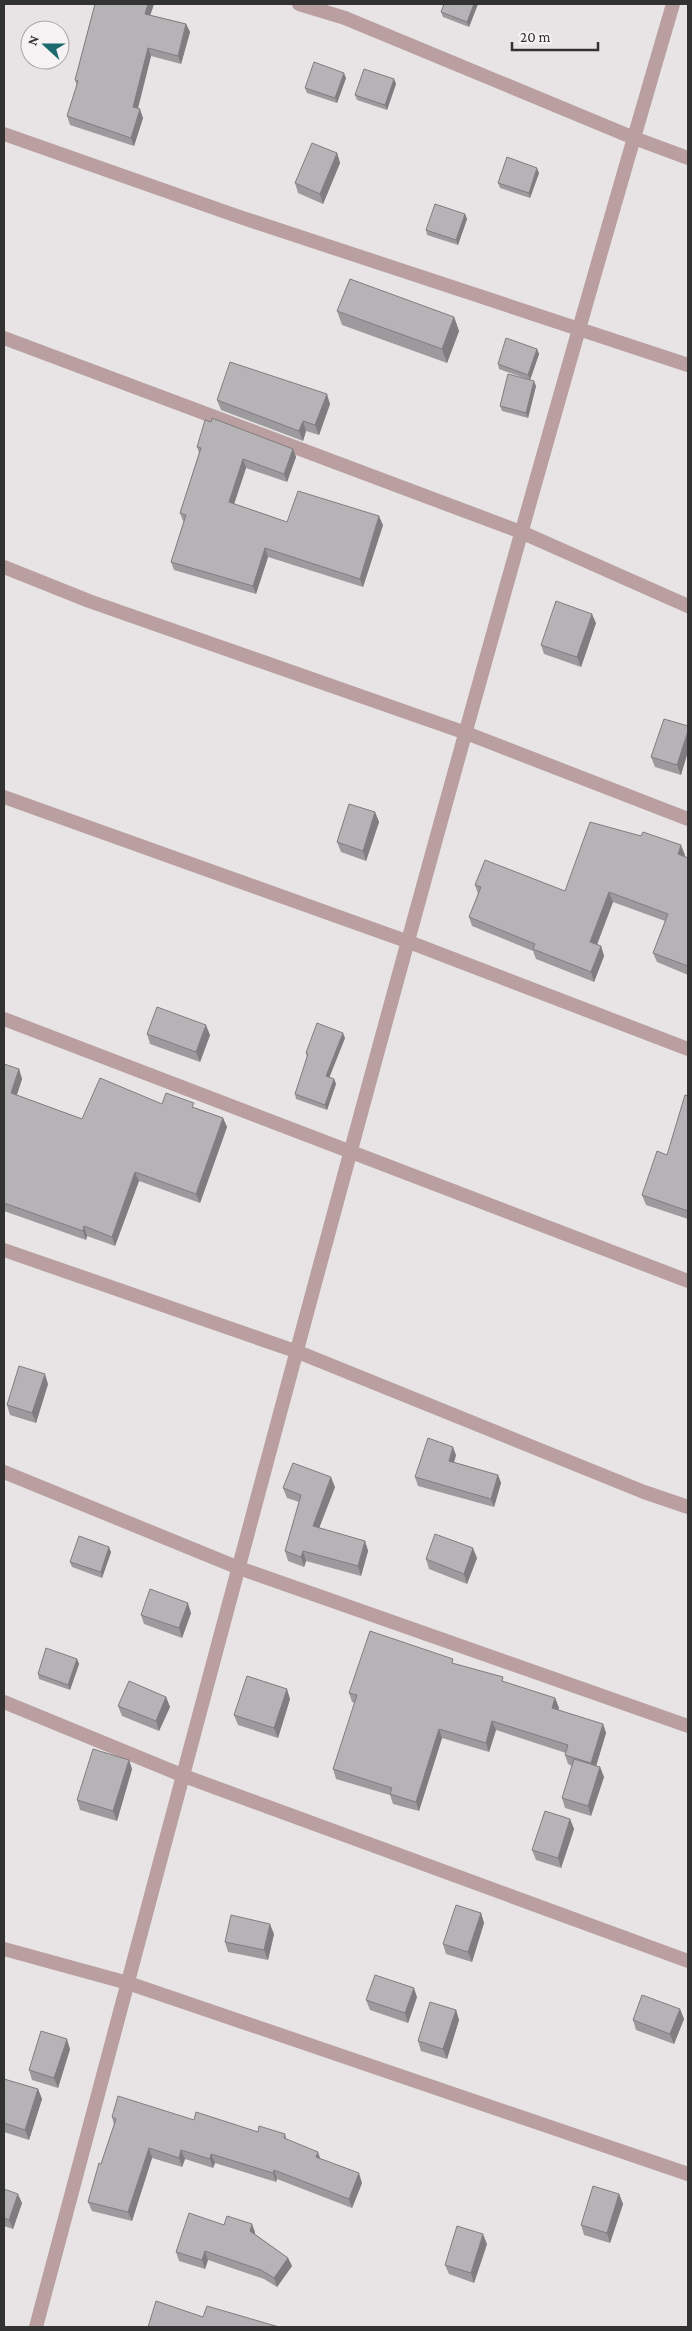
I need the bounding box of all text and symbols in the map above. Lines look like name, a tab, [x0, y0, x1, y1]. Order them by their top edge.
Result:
north arrow	[20, 20, 70, 70]
scale bar	[512, 20, 598, 52]
text: 20 m	[520, 29, 551, 45]
text: N	[24, 33, 42, 48]

